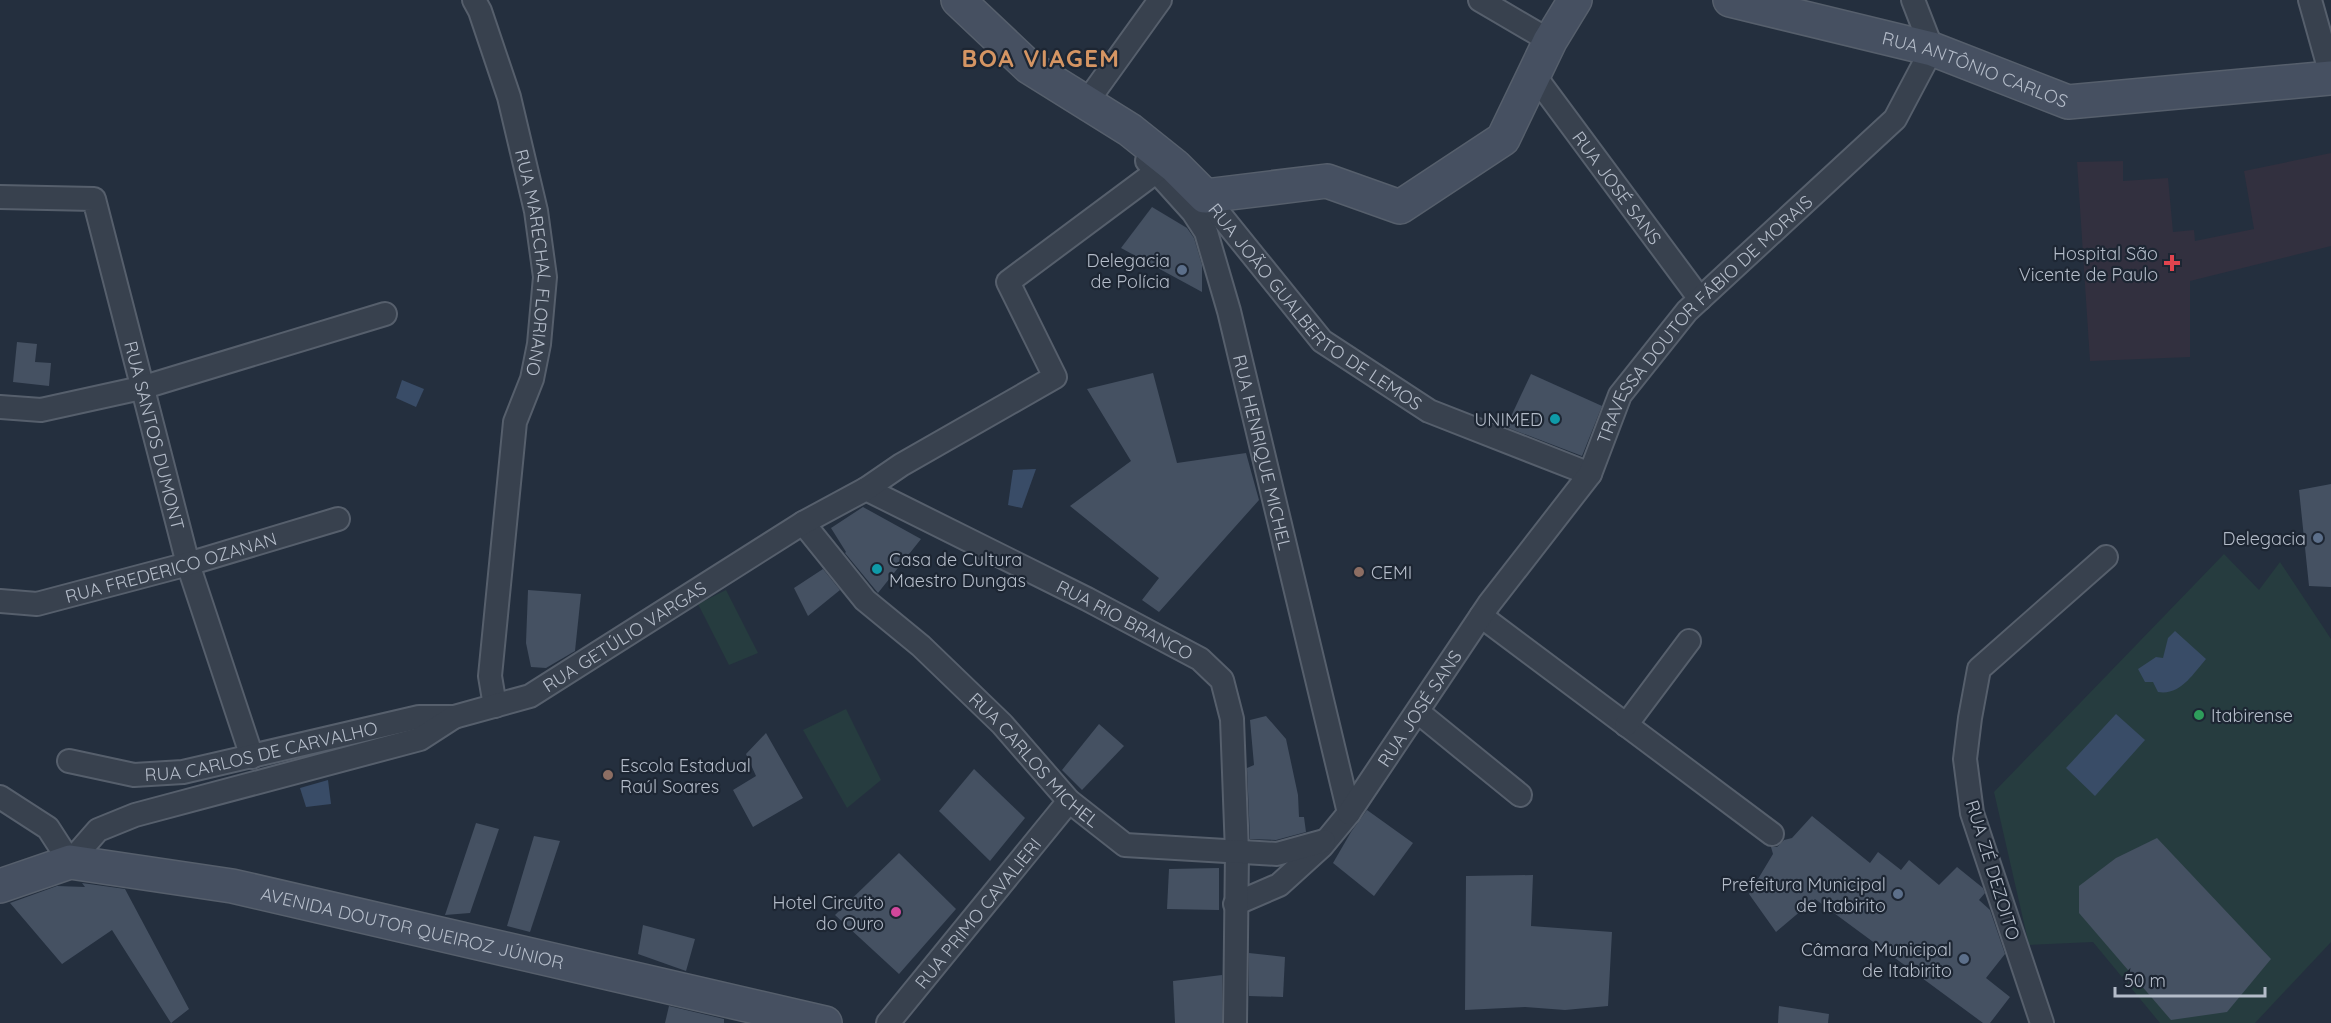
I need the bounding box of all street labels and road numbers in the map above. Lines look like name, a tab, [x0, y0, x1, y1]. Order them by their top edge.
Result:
street label: RUA ANTÔNIO CARLOS	[1880, 26, 2071, 112]
street label: RUA JOSÉ SANS	[1568, 126, 1667, 249]
street label: RUA MARECHAL FLORIANO	[510, 147, 557, 378]
street label: TRAVESSA DOUTOR FÁBIO DE MORAIS	[1591, 190, 1817, 447]
street label: RUA JOÃO GUALBERTO DE LEMOS	[1204, 198, 1427, 415]
street label: RUA SANTOS DUMONT	[120, 338, 190, 532]
street label: RUA HENRIQUE MICHEL	[1228, 352, 1297, 553]
street label: RUA FREDERICO OZANAN	[63, 527, 279, 608]
street label: RUA RIO BRANCO	[1053, 574, 1197, 665]
street label: RUA GETÚLIO VARGAS	[538, 576, 711, 697]
street label: RUA JOSÉ SANS	[1372, 646, 1466, 771]
street label: RUA CARLOS MICHEL	[964, 687, 1104, 832]
street label: RUA CARLOS DE CARVALHO	[144, 716, 380, 786]
street label: RUA ZÉ DEZOITO	[1961, 797, 2025, 943]
street label: RUA PRIMO CAVALIERI	[909, 833, 1046, 993]
street label: AVENIDA DOUTOR QUEIROZ JÚNIOR	[259, 882, 566, 974]

